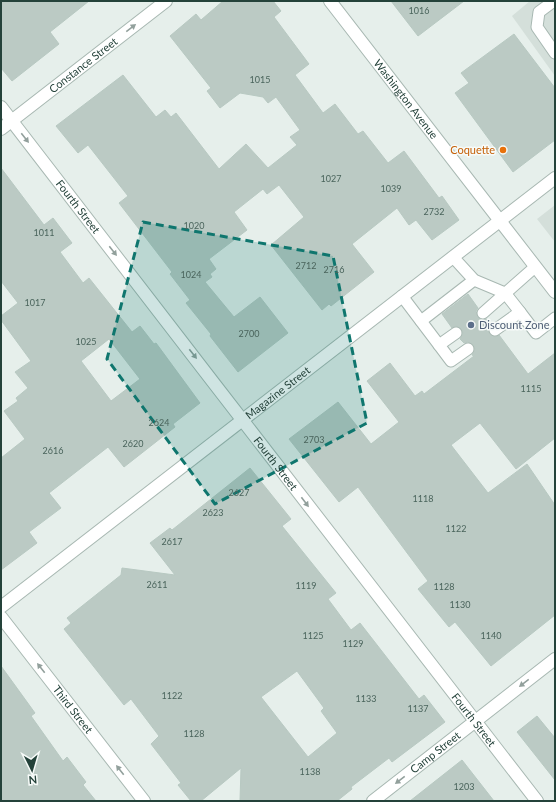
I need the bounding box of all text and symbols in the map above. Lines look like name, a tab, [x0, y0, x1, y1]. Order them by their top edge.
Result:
house number: 1016	[409, 5, 429, 16]
one-way arrow	[126, 23, 137, 32]
street label: Constance Street	[46, 34, 120, 95]
street label: Washington Avenue	[371, 56, 441, 141]
house number: 1015	[250, 74, 270, 85]
one-way arrow	[21, 132, 29, 143]
place label: Coquette	[450, 143, 495, 156]
marker: Coquette	[498, 145, 508, 155]
house number: 1027	[321, 173, 341, 184]
street label: Fourth Street	[54, 177, 103, 236]
house number: 1039	[381, 183, 401, 194]
house number: 2732	[424, 206, 444, 217]
house number: 1020	[184, 220, 204, 231]
house number: 1011	[34, 227, 54, 238]
one-way arrow	[109, 246, 118, 257]
house number: 2712	[296, 260, 316, 271]
house number: 2716	[324, 264, 344, 275]
house number: 1024	[181, 269, 201, 280]
house number: 1017	[25, 297, 45, 308]
place label: Discount Zone	[479, 318, 550, 331]
marker: Discount Zone	[466, 320, 476, 330]
house number: 2700	[239, 328, 259, 339]
house number: 1025	[76, 336, 96, 347]
one-way arrow	[189, 349, 197, 359]
street label: Magazine Street	[243, 363, 312, 421]
house number: 1115	[521, 383, 541, 394]
house number: 2624	[149, 417, 169, 428]
street label: Fourth Street	[251, 434, 301, 493]
house number: 2703	[304, 434, 324, 445]
house number: 2620	[123, 438, 143, 449]
house number: 2616	[43, 445, 63, 456]
house number: 2627	[229, 487, 249, 498]
house number: 1118	[413, 493, 433, 504]
one-way arrow	[301, 497, 310, 508]
house number: 2623	[203, 507, 223, 518]
house number: 1122	[446, 523, 466, 534]
house number: 2617	[162, 536, 182, 547]
house number: 2611	[147, 579, 167, 590]
house number: 1119	[296, 580, 316, 591]
house number: 1128	[434, 581, 454, 592]
house number: 1130	[450, 599, 470, 610]
house number: 1125	[303, 630, 323, 641]
house number: 1140	[481, 630, 501, 641]
house number: 1129	[343, 638, 363, 649]
one-way arrow	[36, 662, 45, 673]
one-way arrow	[519, 679, 530, 688]
street label: Third Street	[51, 683, 96, 736]
house number: 1122	[162, 690, 182, 701]
street label: Fourth Street	[449, 690, 499, 749]
house number: 1133	[356, 693, 376, 704]
house number: 1137	[408, 703, 428, 714]
house number: 1128	[184, 728, 204, 739]
street label: Camp Street	[407, 728, 463, 776]
north arrow	[12, 750, 52, 790]
one-way arrow	[116, 765, 125, 776]
house number: 1138	[300, 766, 320, 777]
text: N	[28, 774, 38, 787]
one-way arrow	[394, 776, 405, 785]
house number: 1203	[454, 781, 474, 792]

